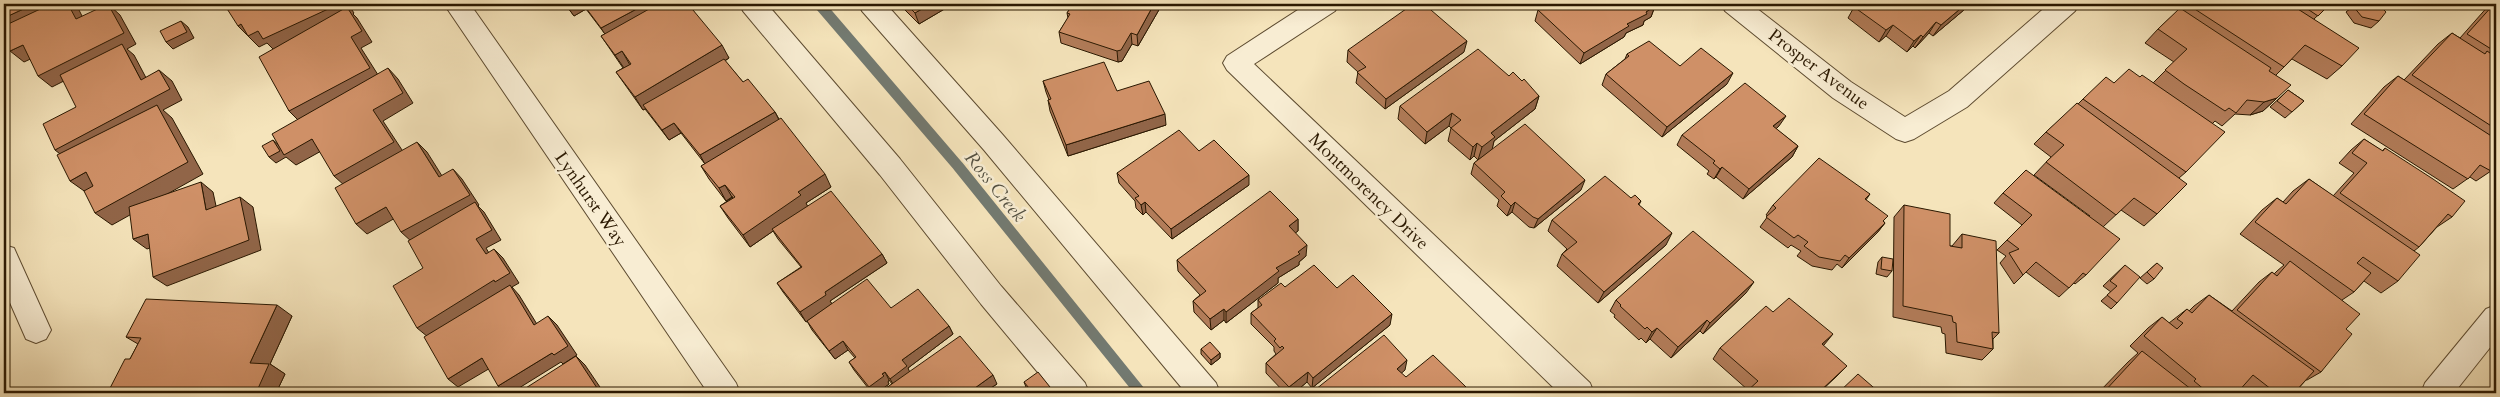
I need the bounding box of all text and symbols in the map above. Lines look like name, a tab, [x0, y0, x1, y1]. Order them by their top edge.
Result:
street label: Prosper Avenue	[1763, 23, 1874, 116]
street label: Montmorency Drive	[1303, 127, 1434, 255]
water label: Ross Creek	[959, 146, 1032, 228]
street label: Lynhurst Way	[549, 147, 633, 252]

